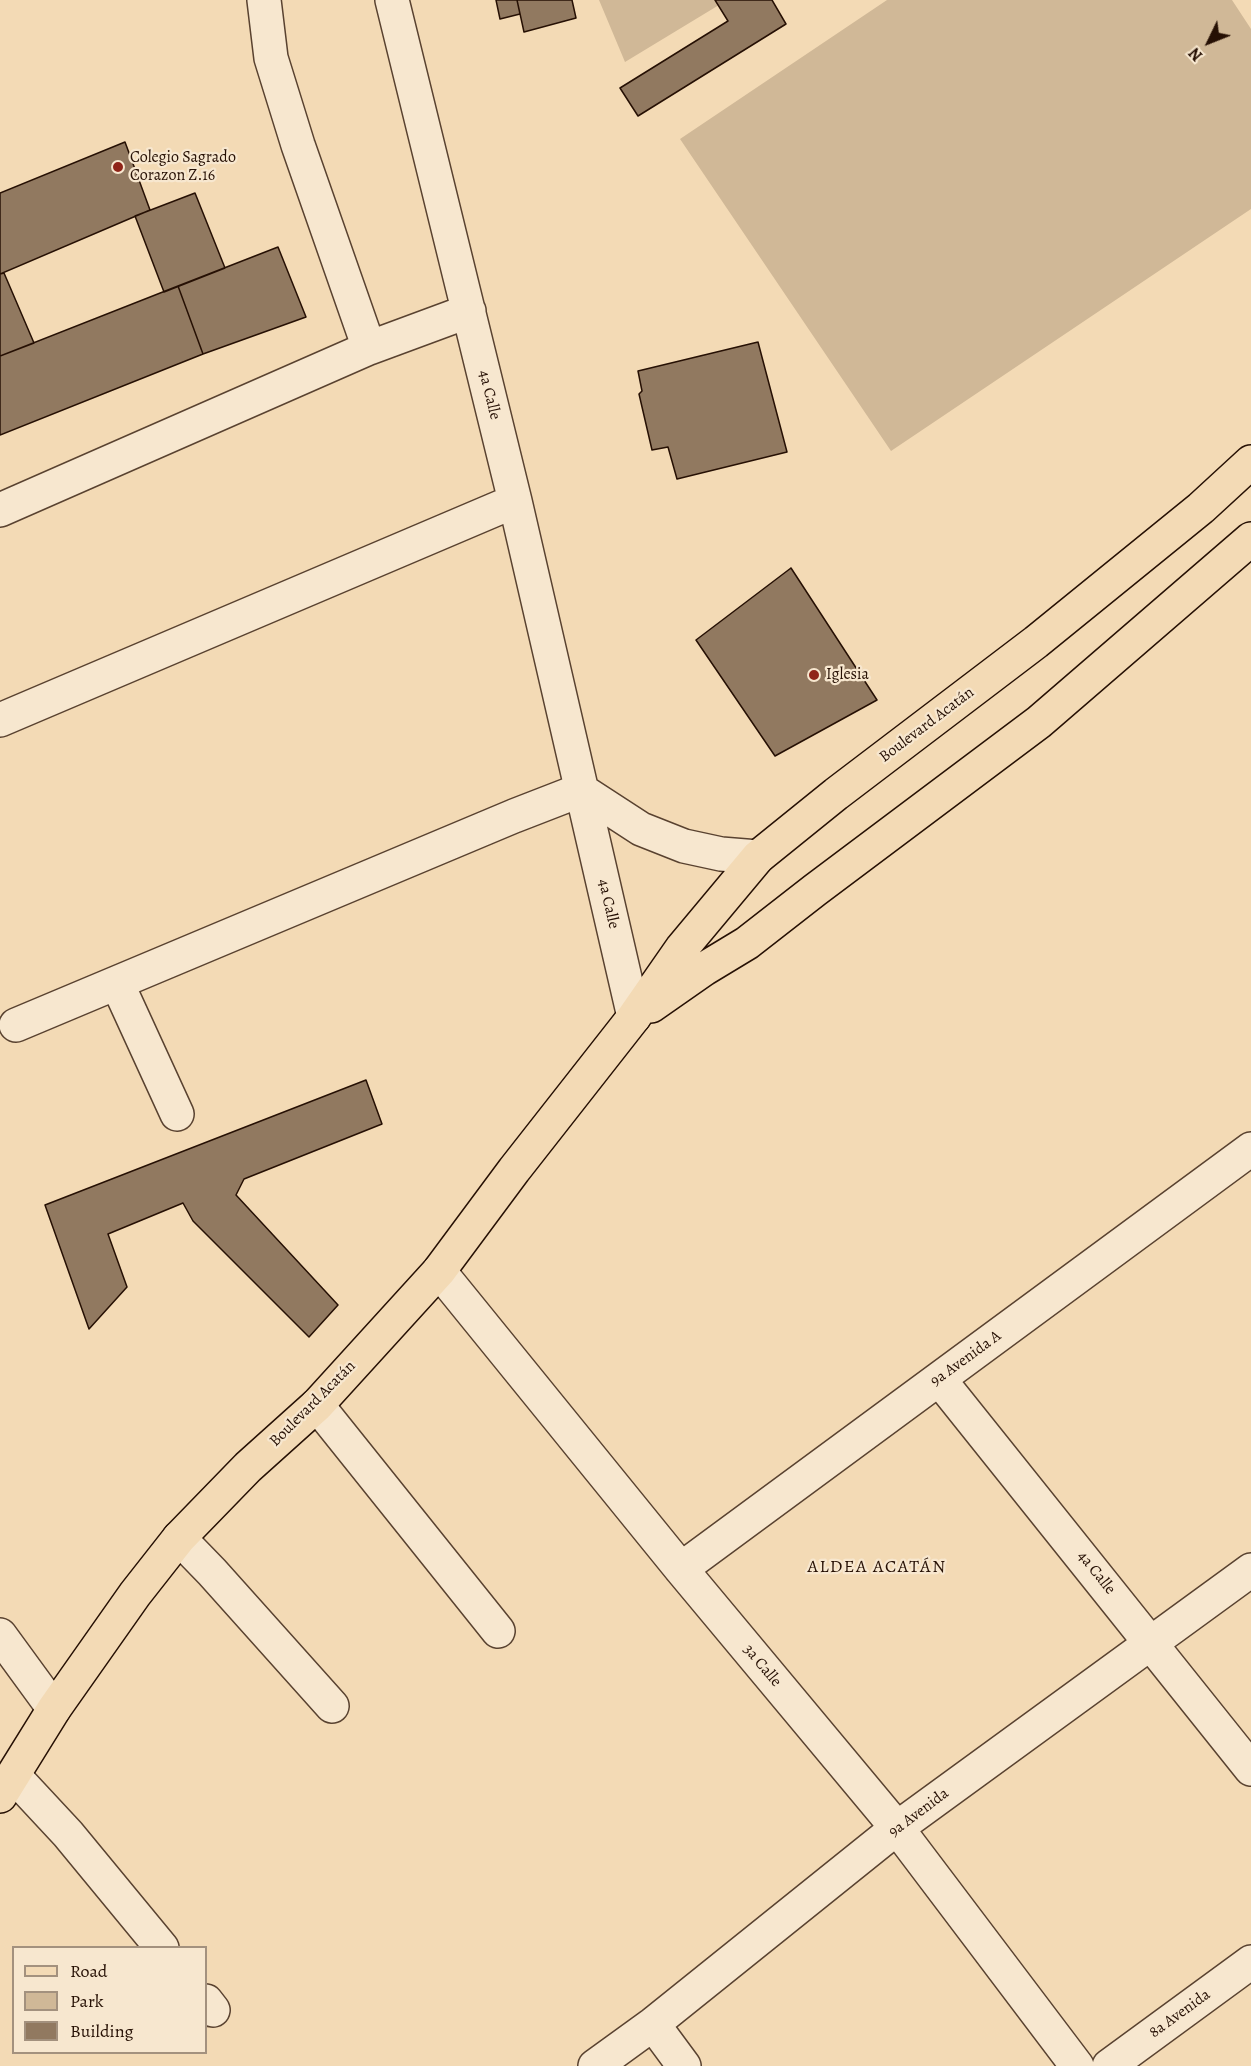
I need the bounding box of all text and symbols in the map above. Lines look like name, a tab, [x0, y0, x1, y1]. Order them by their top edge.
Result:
north arrow	[1179, 12, 1239, 72]
text: N	[1184, 43, 1208, 66]
place label: Colegio Sagrado Corazon Z.16	[130, 148, 236, 186]
marker: Colegio Sagrado Corazon Z.16	[111, 160, 125, 174]
street label: 4a Calle	[474, 368, 504, 422]
place label: Iglesia	[826, 665, 869, 685]
marker: Iglesia	[807, 668, 821, 682]
street label: Boulevard Acatán	[876, 683, 978, 767]
street label: 4a Calle	[593, 877, 623, 931]
street label: 9a Avenida A	[927, 1327, 1005, 1391]
street label: Boulevard Acatán	[266, 1357, 360, 1451]
street label: 4a Calle	[1073, 1547, 1119, 1599]
district label: ALDEA ACATÁN	[807, 1557, 947, 1579]
street label: 3a Calle	[739, 1641, 785, 1691]
street label: 9a Avenida	[885, 1784, 953, 1842]
legend	[12, 1946, 207, 2054]
text: Road	[70, 1959, 107, 1983]
street label: 8a Avenida	[1146, 1985, 1214, 2043]
text: Park	[70, 1989, 104, 2013]
text: Building	[70, 2019, 134, 2043]

